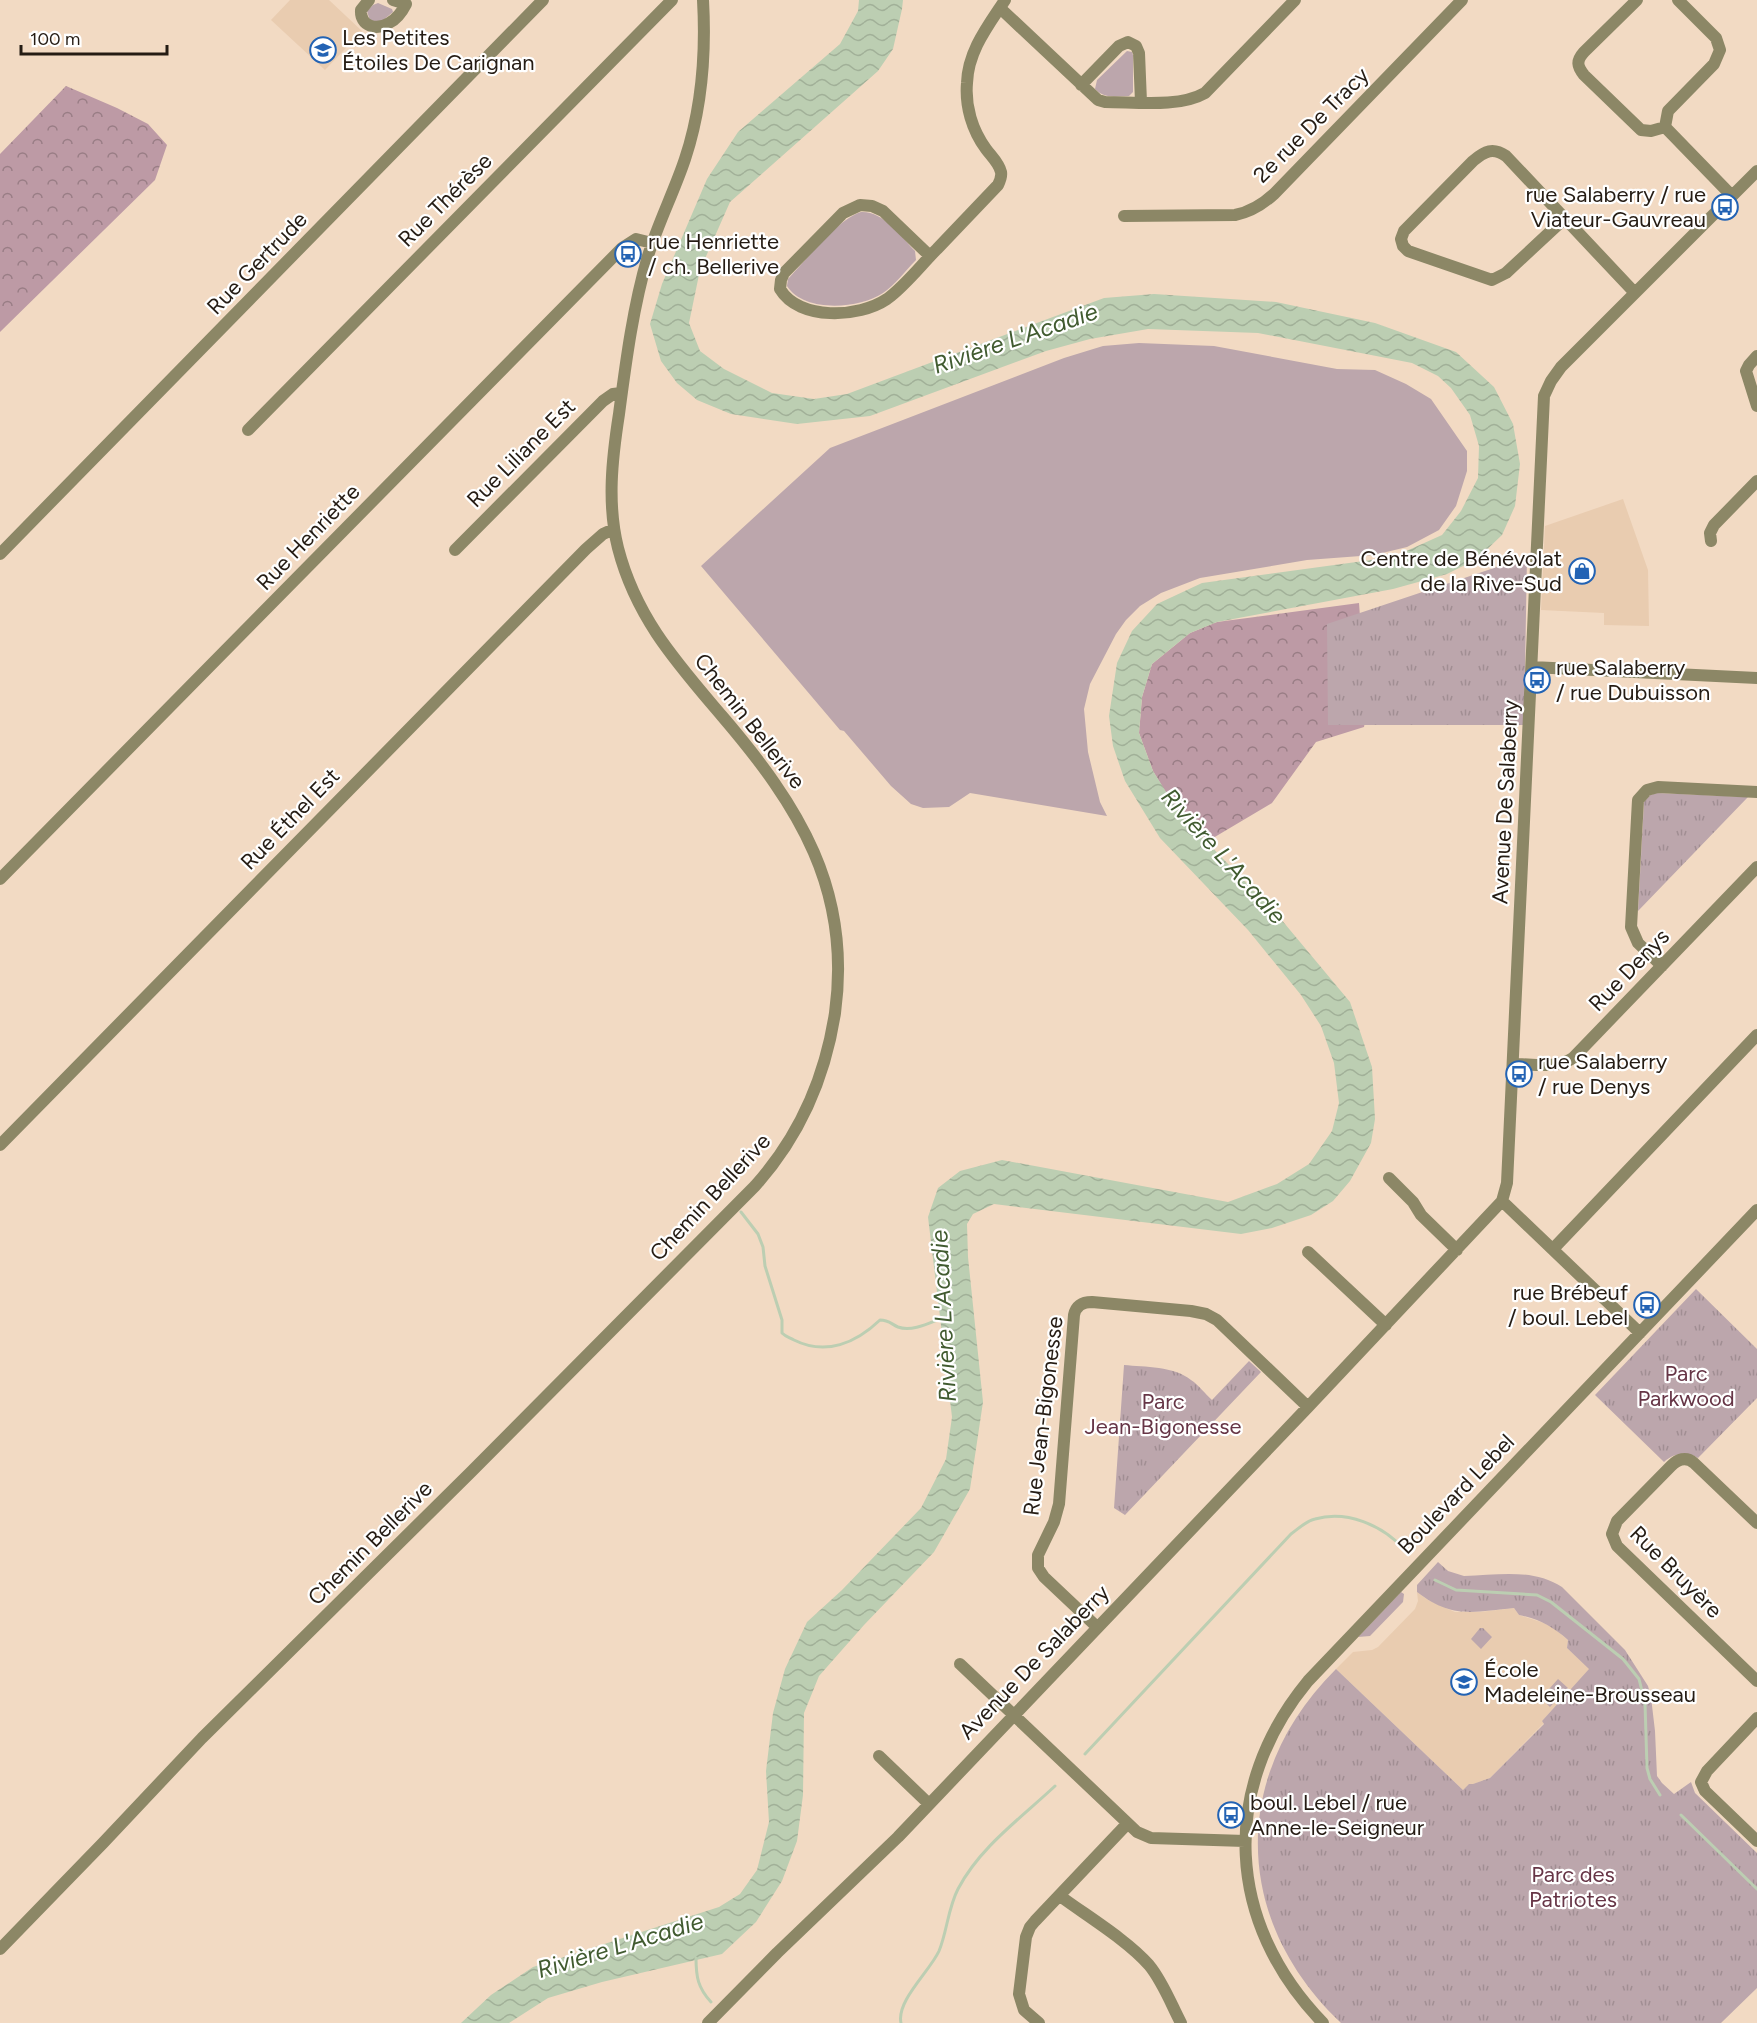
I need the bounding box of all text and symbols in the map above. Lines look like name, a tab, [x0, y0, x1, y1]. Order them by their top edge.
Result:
scale bar	[21, 18, 166, 56]
place label: Les Petites Étoiles De Carignan	[342, 24, 535, 76]
text: 100 m	[30, 28, 80, 50]
school or university icon: Les Petites Étoiles De Carignan	[308, 35, 338, 65]
street label: 2e rue De Tracy	[1248, 61, 1375, 188]
street label: Rue Thérèse	[392, 147, 498, 253]
place label: rue Salaberry / rue Viateur-Gauvreau	[1526, 181, 1706, 233]
bus stop icon: rue Salaberry / rue Viateur-Gauvreau	[1710, 192, 1740, 222]
street label: Rue Gertrude	[201, 206, 313, 320]
place label: rue Henriette / ch. Bellerive	[648, 228, 779, 280]
bus stop icon: rue Henriette / ch. Bellerive	[613, 239, 643, 269]
water label: Rivière L'Acadie	[929, 296, 1101, 380]
street label: Rue Liliane Est	[461, 393, 581, 513]
street label: Rue Henriette	[251, 478, 365, 596]
place label: Centre de Bénévolat de la Rive-Sud	[1361, 545, 1562, 597]
shop icon: Centre de Bénévolat de la Rive-Sud	[1567, 556, 1597, 586]
street label: Chemin Bellerive	[689, 648, 811, 794]
place label: rue Salaberry / rue Dubuisson	[1556, 654, 1710, 706]
bus stop icon: rue Salaberry / rue Dubuisson	[1522, 665, 1552, 695]
street label: Avenue De Salaberry	[1486, 699, 1524, 905]
street label: Rue Éthel Est	[235, 763, 345, 875]
water label: Rivière L'Acadie	[1156, 782, 1292, 930]
street label: Rue Denys	[1583, 923, 1675, 1017]
place label: rue Salaberry / rue Denys	[1538, 1048, 1668, 1100]
bus stop icon: rue Salaberry / rue Denys	[1504, 1059, 1534, 1089]
street label: Chemin Bellerive	[644, 1128, 776, 1266]
water label: Rivière L'Acadie	[924, 1229, 962, 1403]
place label: rue Brébeuf / boul. Lebel	[1508, 1279, 1629, 1331]
bus stop icon: rue Brébeuf / boul. Lebel	[1632, 1290, 1662, 1320]
street label: Rue Jean-Bigonesse	[1017, 1315, 1069, 1517]
park label: Parc Parkwood	[1637, 1360, 1735, 1412]
park label: Parc Jean-Bigonesse	[1084, 1388, 1242, 1440]
street label: Boulevard Lebel	[1392, 1428, 1520, 1560]
street label: Chemin Bellerive	[302, 1475, 438, 1611]
street label: Rue Bruyère	[1624, 1520, 1728, 1624]
street label: Avenue De Salaberry	[953, 1579, 1115, 1745]
place label: École Madeleine-Brousseau	[1484, 1656, 1696, 1708]
school or university icon: École Madeleine-Brousseau	[1449, 1667, 1479, 1697]
place label: boul. Lebel / rue Anne-le-Seigneur	[1250, 1789, 1425, 1841]
bus stop icon: boul. Lebel / rue Anne-le-Seigneur	[1216, 1800, 1246, 1830]
park label: Parc des Patriotes	[1529, 1861, 1617, 1913]
water label: Rivière L'Acadie	[533, 1906, 707, 1984]

